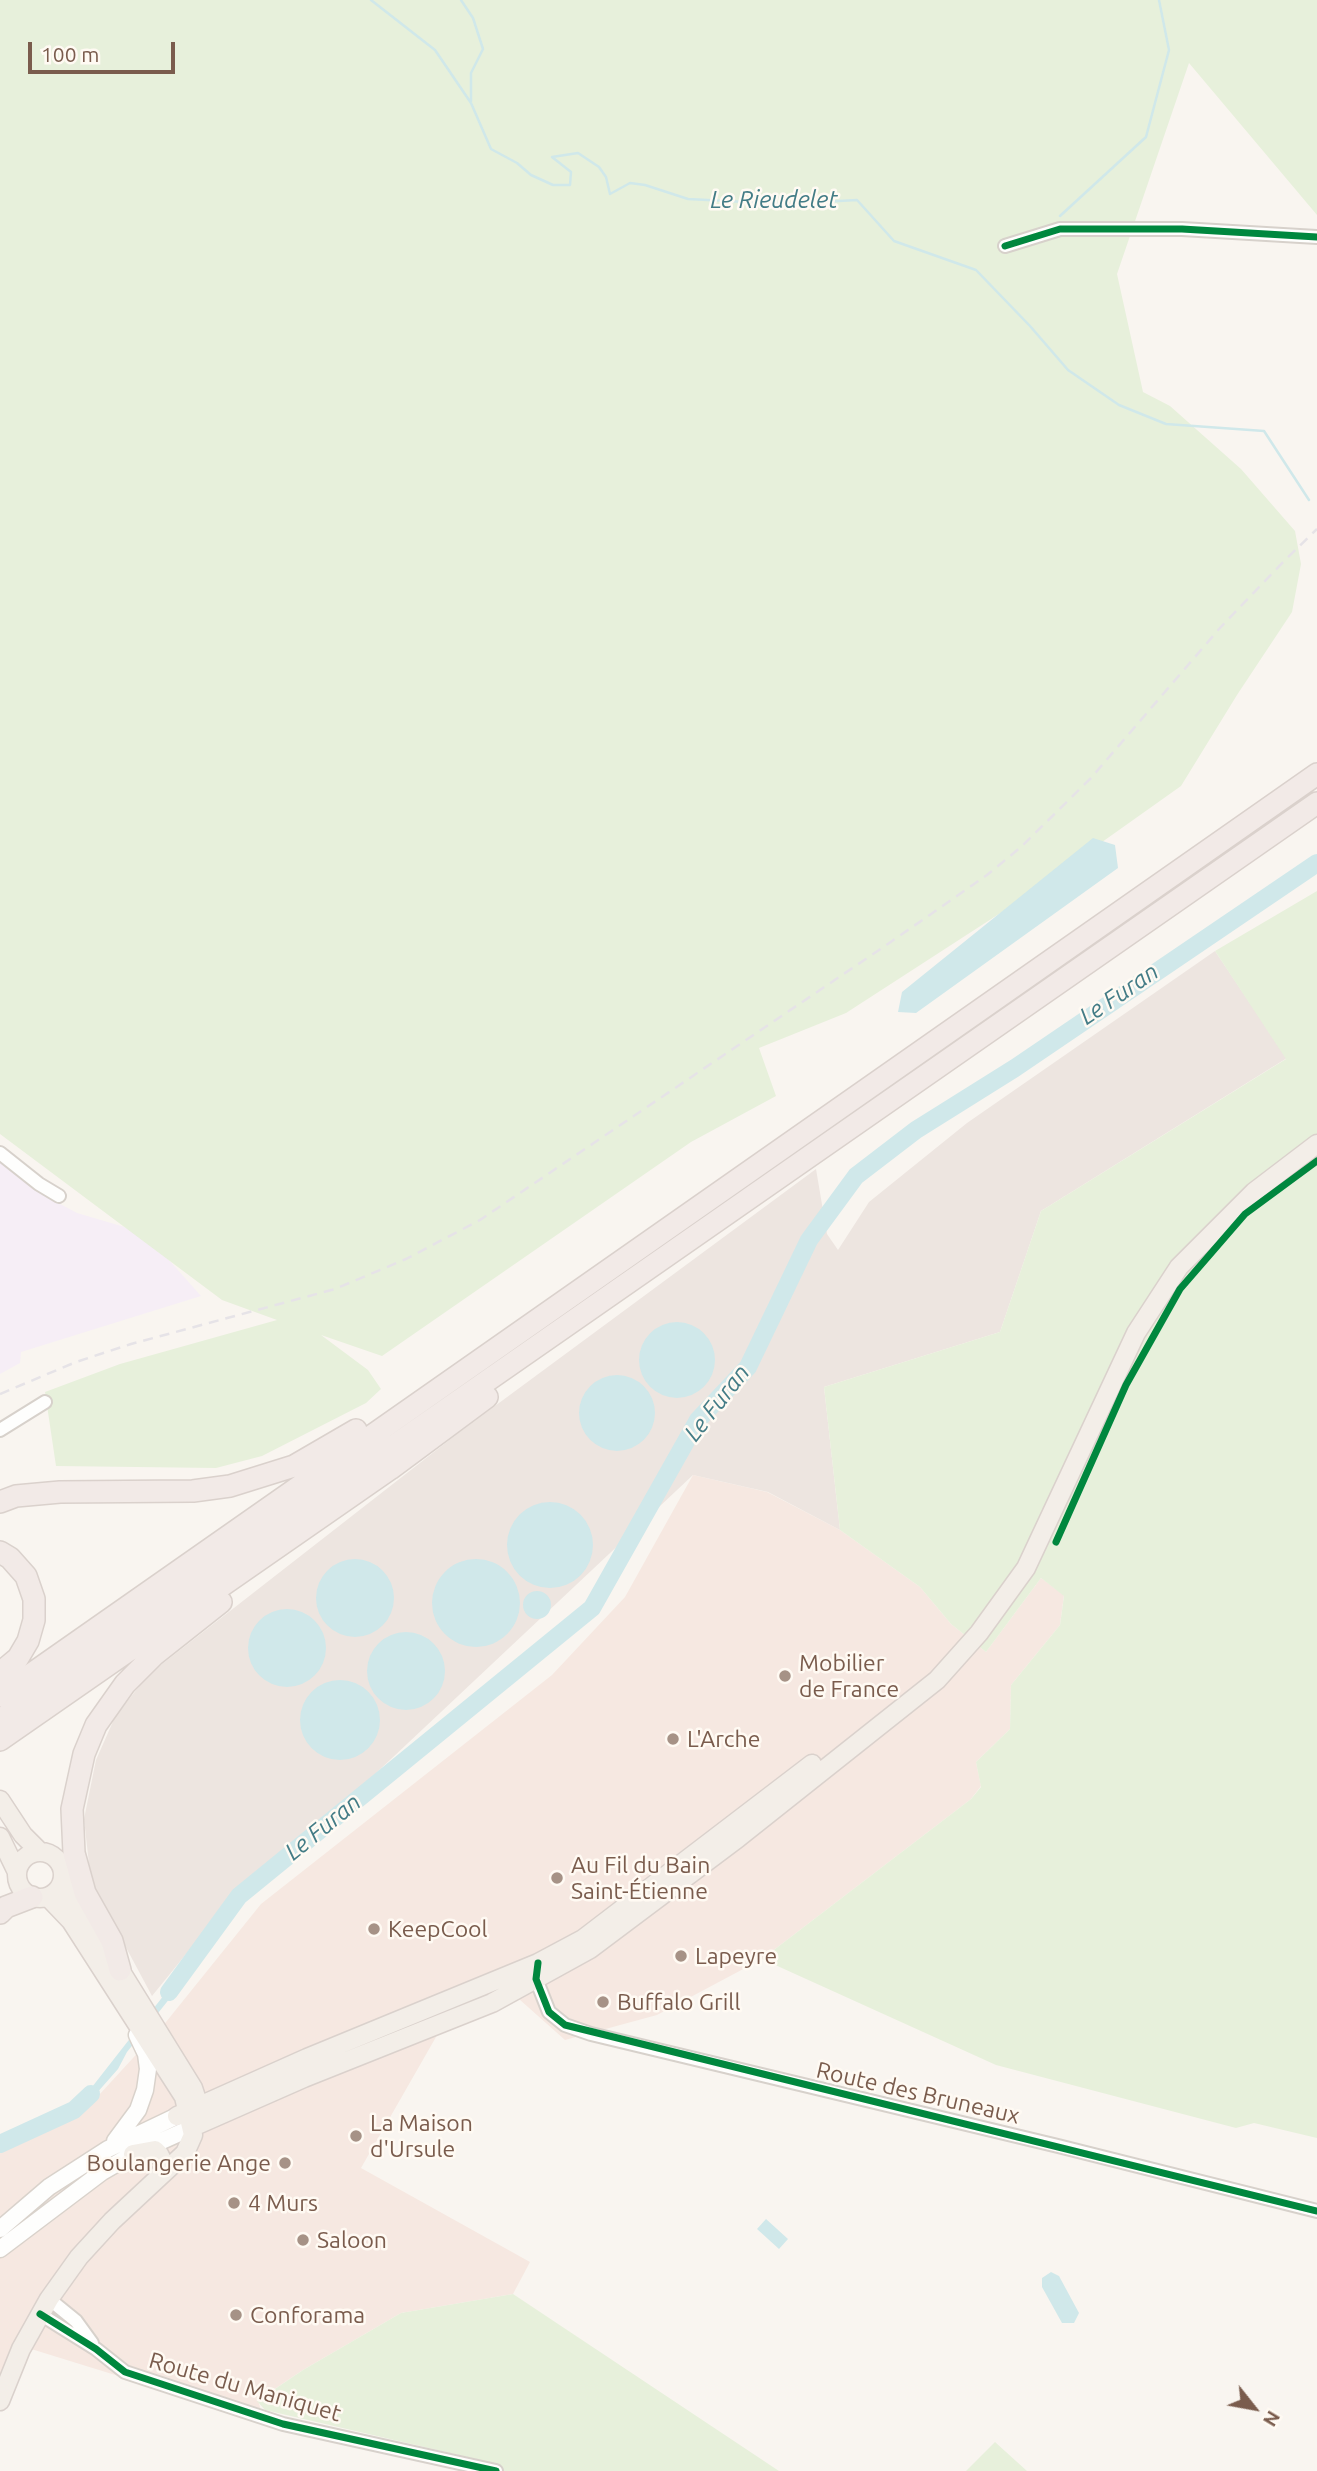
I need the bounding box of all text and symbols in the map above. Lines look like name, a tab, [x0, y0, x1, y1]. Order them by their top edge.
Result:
scale bar	[32, 28, 178, 72]
text: 100 m	[41, 42, 99, 66]
water label: Le Rieudelet	[710, 186, 838, 214]
water label: Le Furan	[1074, 957, 1164, 1031]
water label: Le Furan	[678, 1359, 756, 1447]
place label: Mobilier de France	[799, 1649, 899, 1703]
marker: Mobilier de France	[777, 1668, 793, 1684]
place label: L'Arche	[687, 1725, 760, 1753]
marker: L'Arche	[665, 1731, 681, 1747]
water label: Le Furan	[279, 1788, 367, 1866]
place label: Au Fil du Bain Saint-Étienne	[571, 1851, 710, 1905]
marker: Au Fil du Bain Saint-Étienne	[549, 1870, 565, 1886]
place label: KeepCool	[388, 1915, 488, 1943]
marker: KeepCool	[366, 1921, 382, 1937]
place label: Lapeyre	[695, 1942, 777, 1970]
marker: Lapeyre	[673, 1948, 689, 1964]
place label: Buffalo Grill	[617, 1988, 740, 2016]
marker: Buffalo Grill	[595, 1994, 611, 2010]
street label: Route des Bruneaux	[814, 2056, 1022, 2130]
place label: La Maison d'Ursule	[370, 2109, 473, 2163]
marker: La Maison d'Ursule	[348, 2128, 364, 2144]
place label: Boulangerie Ange	[87, 2149, 271, 2177]
marker: Boulangerie Ange	[277, 2155, 293, 2171]
place label: 4 Murs	[248, 2189, 318, 2217]
marker: 4 Murs	[226, 2195, 242, 2211]
place label: Saloon	[317, 2226, 387, 2254]
marker: Saloon	[295, 2232, 311, 2248]
place label: Conforama	[250, 2301, 365, 2329]
marker: Conforama	[228, 2307, 244, 2323]
street label: Route du Maniquet	[146, 2346, 344, 2428]
north arrow	[1219, 2373, 1289, 2443]
text: N	[1259, 2407, 1285, 2431]

